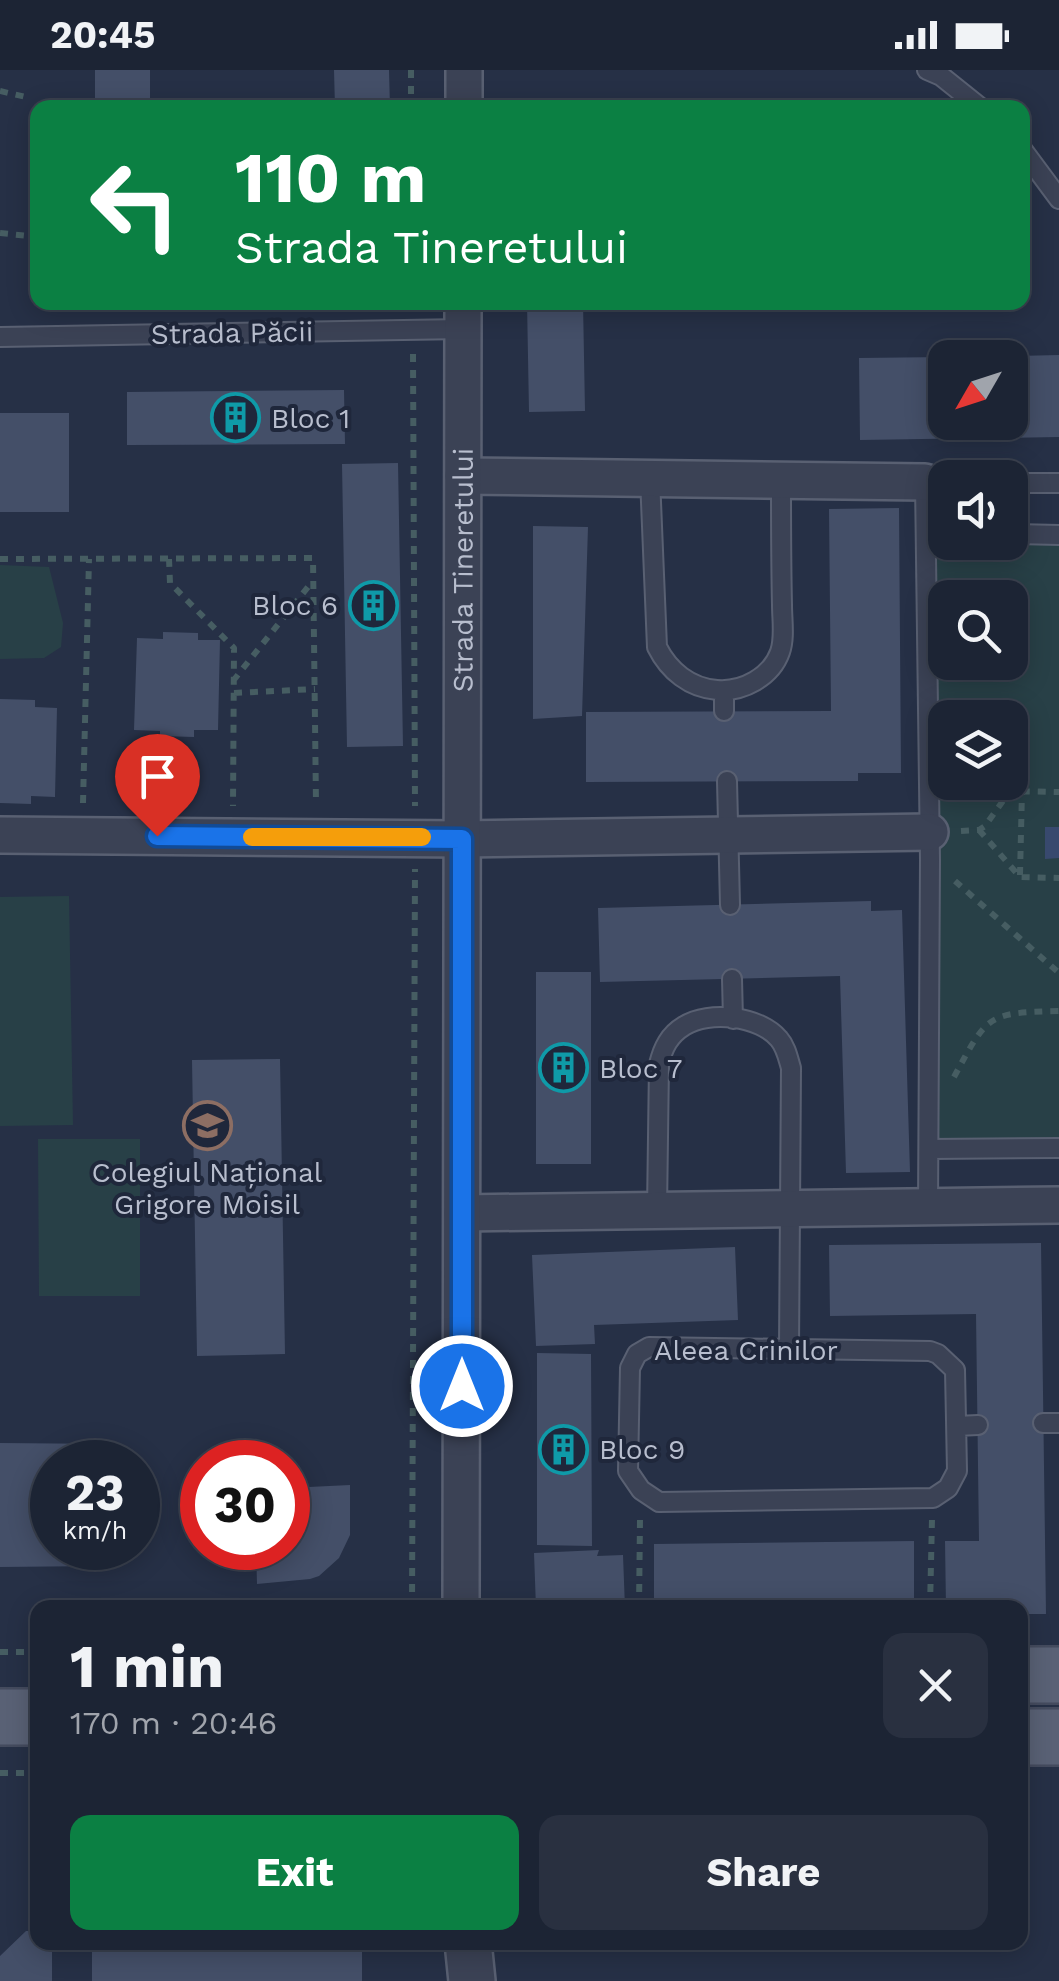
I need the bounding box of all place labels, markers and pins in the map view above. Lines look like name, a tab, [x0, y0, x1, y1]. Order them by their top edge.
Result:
building icon: Bloc 1	[210, 392, 262, 444]
place label: Bloc 1	[271, 402, 350, 435]
building icon: Bloc 6	[347, 579, 399, 631]
place label: Bloc 6	[252, 589, 338, 622]
pin	[115, 734, 200, 837]
building icon: Bloc 7	[538, 1042, 590, 1094]
place label: Bloc 7	[599, 1052, 682, 1085]
school or university icon: Colegiul Național Grigore Moisil	[181, 1099, 233, 1151]
place label: Colegiul Național Grigore Moisil	[92, 1156, 323, 1221]
building icon: Bloc 9	[538, 1423, 590, 1475]
place label: Bloc 9	[599, 1433, 685, 1466]

